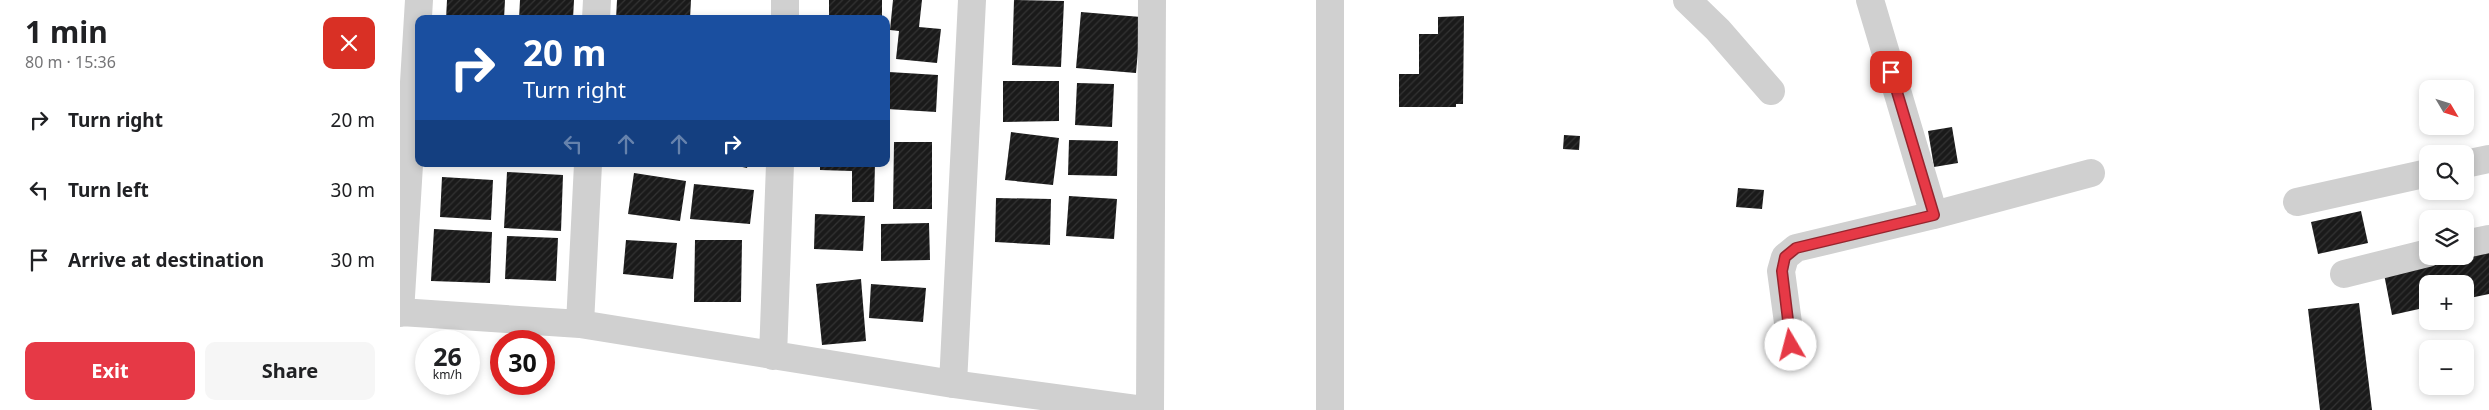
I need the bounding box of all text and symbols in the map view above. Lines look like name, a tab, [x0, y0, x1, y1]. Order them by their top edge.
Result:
text: 1 min	[25, 11, 108, 52]
button: close	[323, 17, 375, 69]
text: 20 m	[523, 29, 606, 76]
icon: right	[440, 35, 505, 100]
text: 80 m · 15:36	[25, 51, 116, 73]
pin	[1870, 51, 1912, 93]
icon: arrive	[1877, 58, 1905, 86]
text: Turn right	[523, 74, 626, 104]
north arrow	[2419, 80, 2474, 135]
map controls	[2419, 80, 2474, 395]
icon: right	[25, 106, 53, 134]
text: Turn right	[68, 107, 163, 133]
text: 20 m	[331, 107, 375, 133]
icon: left	[559, 130, 587, 158]
icon: ahead	[612, 130, 640, 158]
icon: ahead	[665, 130, 693, 158]
icon: right	[718, 130, 746, 158]
button: search	[2419, 145, 2474, 200]
icon: left	[25, 176, 53, 204]
text: Turn left	[68, 177, 149, 203]
text: 30 m	[331, 177, 375, 203]
button: layers	[2419, 210, 2474, 265]
icon: arrive	[25, 246, 53, 274]
text: Arrive at destination	[68, 247, 264, 273]
text: 30 m	[331, 247, 375, 273]
button: +	[2419, 275, 2474, 330]
position arrow	[1764, 318, 1816, 370]
speed limit sign: 30	[490, 330, 555, 395]
text: 26	[433, 339, 462, 373]
button: −	[2419, 340, 2474, 395]
button: Exit	[25, 342, 195, 400]
button: Share	[205, 342, 375, 400]
text: km/h	[433, 366, 462, 383]

